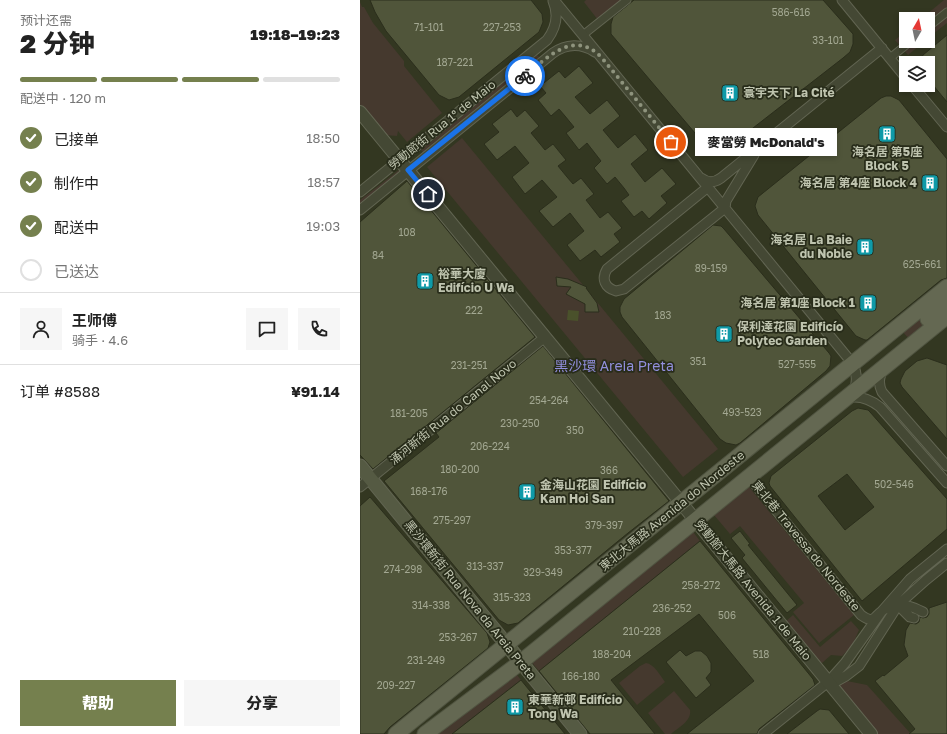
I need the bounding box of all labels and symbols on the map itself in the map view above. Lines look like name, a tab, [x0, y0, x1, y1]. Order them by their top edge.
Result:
house number: 586-616	[772, 6, 810, 18]
north arrow	[899, 12, 935, 48]
house number: 71-101	[414, 21, 444, 33]
house number: 227-253	[483, 21, 521, 33]
house number: 33-101	[812, 34, 844, 46]
house number: 187-221	[437, 56, 473, 68]
courier	[505, 56, 545, 96]
street label: 勞動節街 Rua 1º de Maio	[385, 77, 499, 173]
building icon: 寰宇天下 La Cité	[720, 83, 740, 103]
place label: 寰宇天下 La Cité	[743, 85, 835, 100]
building icon: 海名居 第5座 Block 5	[877, 124, 897, 144]
pin	[654, 125, 688, 159]
callout: 麥當勞 McDonald's	[695, 128, 837, 156]
place label: 海名居 第5座 Block 5	[852, 144, 922, 173]
building icon: 海名居 第4座 Block 4	[920, 173, 940, 193]
place label: 海名居 第4座 Block 4	[800, 175, 917, 190]
pin	[411, 177, 445, 211]
house number: 108	[398, 226, 416, 238]
place label: 海名居 La Baie du Noble	[770, 232, 852, 261]
building icon: 海名居 La Baie du Noble	[855, 237, 875, 257]
house number: 84	[372, 249, 384, 261]
house number: 625-661	[903, 258, 941, 270]
house number: 89-159	[695, 262, 727, 274]
place label: 裕華大廈 Edifício U Wa	[438, 266, 514, 295]
building icon: 裕華大廈 Edifício U Wa	[415, 271, 435, 291]
building icon: 海名居 第1座 Block 1	[858, 293, 878, 313]
place label: 海名居 第1座 Block 1	[740, 295, 855, 310]
house number: 222	[465, 304, 483, 316]
house number: 183	[655, 309, 672, 321]
place label: 保利達花園 Edificío Polytec Garden	[737, 319, 843, 348]
building icon: 保利達花園 Edificío Polytec Garden	[714, 324, 734, 344]
house number: 351	[690, 355, 706, 367]
street label: 涌河新街 Rua do Canal Novo	[386, 356, 519, 468]
district label: 黑沙環 Areia Preta	[554, 357, 674, 374]
house number: 527-555	[778, 358, 816, 370]
house number: 231-251	[451, 359, 488, 371]
house number: 254-264	[529, 394, 569, 406]
house number: 493-523	[722, 406, 762, 418]
house number: 181-205	[390, 407, 428, 419]
house number: 230-250	[500, 417, 540, 429]
house number: 350	[566, 424, 584, 436]
house number: 206-224	[470, 440, 510, 452]
street label: 東北大馬路 Avenida do Nordeste	[596, 447, 747, 574]
house number: 180-200	[440, 463, 480, 475]
house number: 366	[600, 464, 618, 476]
place label: 金海山花園 Edifício Kam Hoi San	[540, 477, 646, 506]
street label: 東北巷 Travessa do Nordeste	[749, 478, 864, 614]
house number: 502-546	[874, 478, 914, 490]
building icon: 金海山花園 Edifício Kam Hoi San	[517, 482, 537, 502]
house number: 168-176	[411, 485, 448, 497]
house number: 275-297	[433, 514, 471, 526]
street label: 勞動節大馬路 Avenida 1 de Maio	[692, 516, 815, 663]
street label: 黑沙環新街 Rua Nova da Areia Preta	[401, 517, 539, 682]
house number: 379-397	[585, 519, 623, 531]
house number: 353-377	[554, 544, 592, 556]
house number: 313-337	[466, 560, 504, 572]
house number: 274-298	[384, 563, 422, 575]
house number: 329-349	[523, 566, 563, 578]
house number: 258-272	[682, 579, 720, 591]
house number: 315-323	[493, 591, 531, 603]
house number: 314-338	[412, 599, 450, 611]
house number: 236-252	[653, 602, 692, 614]
house number: 506	[718, 609, 736, 621]
house number: 210-228	[623, 625, 661, 637]
house number: 253-267	[439, 631, 477, 643]
house number: 188-204	[593, 648, 631, 660]
house number: 518	[753, 648, 769, 660]
house number: 231-249	[407, 654, 445, 666]
house number: 166-180	[562, 670, 600, 682]
house number: 209-227	[377, 679, 415, 691]
place label: 東華新邨 Edifício Tong Wa	[528, 692, 622, 721]
building icon: 東華新邨 Edifício Tong Wa	[505, 697, 525, 717]

